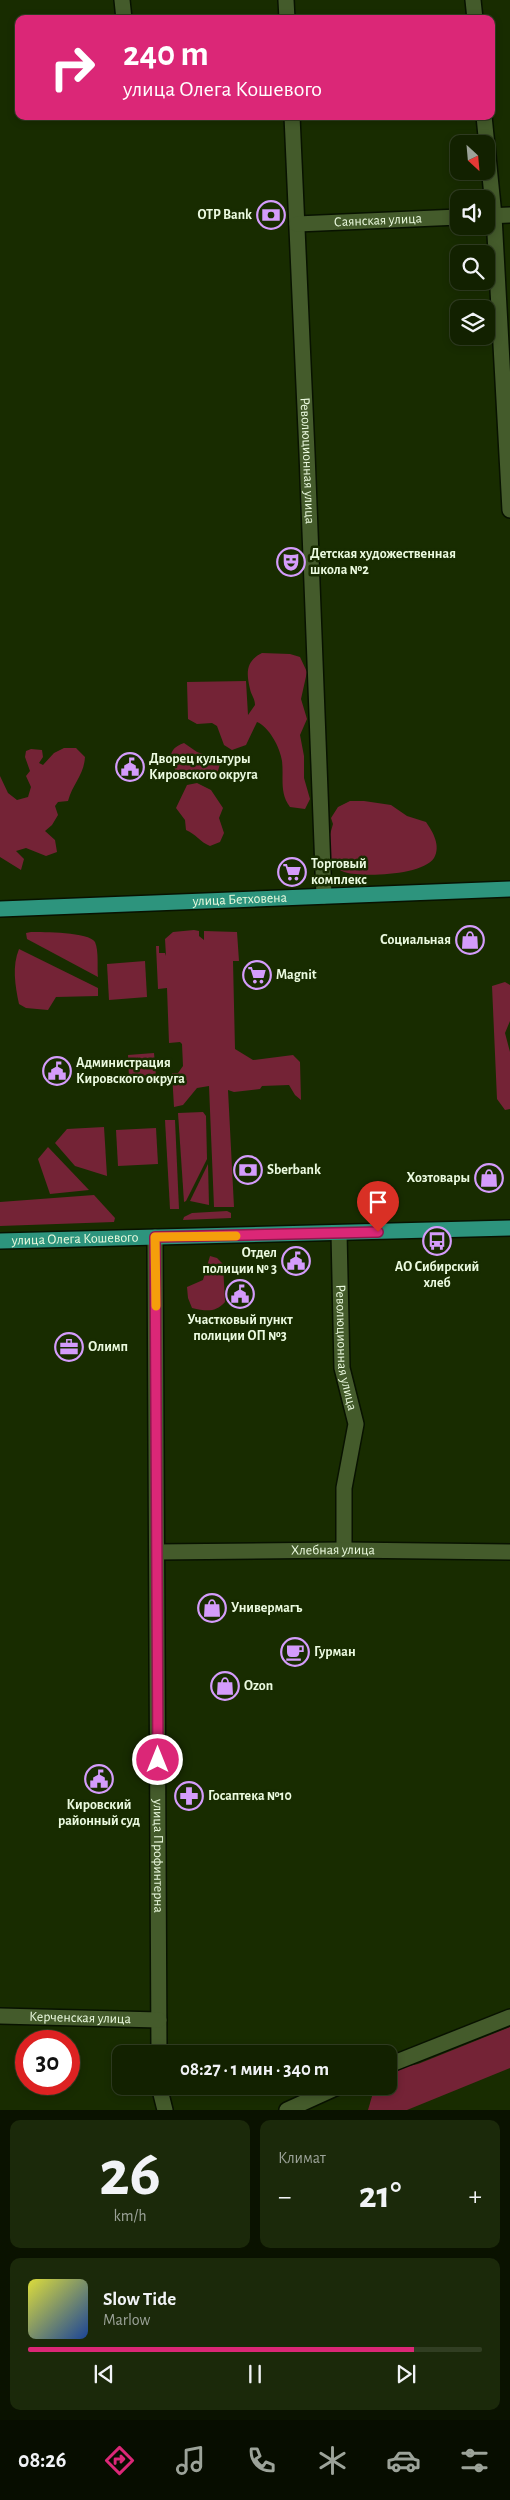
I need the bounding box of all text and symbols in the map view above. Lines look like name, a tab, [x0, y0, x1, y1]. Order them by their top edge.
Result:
icon: right	[40, 35, 105, 100]
text: 240 m	[123, 37, 209, 72]
text: улица Олега Кошевого	[123, 78, 322, 100]
north arrow	[450, 135, 495, 180]
map controls	[450, 135, 495, 345]
button: sound	[450, 190, 495, 235]
bank icon: OTP Bank	[256, 200, 286, 230]
place label: OTP Bank	[197, 208, 252, 222]
street label: Саянская улица	[334, 212, 423, 229]
button: search	[450, 245, 495, 290]
button: layers	[450, 300, 495, 345]
street label: Революционная улица	[298, 397, 317, 525]
theatre icon: Детская художественная школа №2	[276, 547, 306, 577]
place label: Детская художественная школа №2	[310, 547, 456, 577]
public building icon: Дворец культуры Кировского округа	[115, 752, 145, 782]
place label: Дворец культуры Кировского округа	[149, 752, 258, 782]
supermarket icon: Торговый комплекс	[277, 857, 307, 887]
place label: Торговый комплекс	[311, 857, 367, 887]
street label: улица Бетховена	[191, 891, 288, 908]
shop icon: Социальная	[455, 925, 485, 955]
place label: Социальная	[380, 933, 451, 947]
supermarket icon: Magnit	[242, 960, 272, 990]
place label: Magnit	[276, 968, 317, 982]
public building icon: Администрация Кировского округа	[42, 1056, 72, 1086]
place label: Администрация Кировского округа	[76, 1056, 185, 1086]
bank icon: Sberbank	[233, 1155, 263, 1185]
place label: Sberbank	[267, 1163, 321, 1177]
shop icon: Хозтовары	[474, 1163, 504, 1193]
place label: Хозтовары	[407, 1171, 470, 1185]
pin	[357, 1181, 399, 1232]
icon: arrive	[364, 1188, 392, 1216]
bus stop icon: АО Сибирский хлеб	[422, 1226, 452, 1256]
street label: улица Олега Кошевого	[10, 1230, 139, 1248]
place label: Отдел полиции № 3	[202, 1246, 277, 1276]
public building icon: Отдел полиции № 3	[281, 1246, 311, 1276]
place label: АО Сибирский хлеб	[395, 1260, 479, 1290]
public building icon: Участковый пункт полиции ОП №3	[225, 1279, 255, 1309]
street label: Революционная улица	[333, 1284, 359, 1412]
place label: Участковый пункт полиции ОП №3	[187, 1313, 293, 1343]
office icon: Олимп	[54, 1332, 84, 1362]
place label: Олимп	[88, 1340, 128, 1354]
street label: Хлебная улица	[291, 1543, 376, 1558]
shop icon: Универмагъ	[197, 1593, 227, 1623]
place label: Универмагъ	[231, 1601, 302, 1615]
cafe icon: Гурман	[280, 1637, 310, 1667]
place label: Гурман	[314, 1645, 356, 1659]
shop icon: Ozon	[210, 1671, 240, 1701]
place label: Ozon	[244, 1679, 273, 1693]
position arrow	[131, 1733, 183, 1785]
public building icon: Кировский районный суд	[84, 1764, 114, 1794]
pharmacy icon: Госаптека №10	[174, 1781, 204, 1811]
place label: Госаптека №10	[208, 1789, 292, 1803]
place label: Кировский районный суд	[58, 1798, 141, 1828]
street label: улица Профинтерна	[151, 1798, 165, 1914]
street label: Керченская улица	[29, 2010, 132, 2026]
speed limit sign: 30	[15, 2030, 80, 2095]
text: 08:27 · 1 мин · 340 m	[180, 2060, 329, 2079]
text: 26	[99, 2142, 161, 2207]
text: Климат	[278, 2150, 326, 2166]
text: 21°	[359, 2177, 401, 2215]
text: −	[278, 2183, 291, 2211]
text: +	[469, 2183, 482, 2211]
text: km/h	[113, 2208, 147, 2224]
text: Slow Tide	[103, 2290, 176, 2309]
text: Marlow	[103, 2312, 150, 2328]
icon: previous	[90, 2360, 118, 2388]
icon: pause	[241, 2360, 269, 2388]
icon: next	[392, 2360, 420, 2388]
icon: directions	[102, 2443, 137, 2478]
icon: music	[173, 2443, 208, 2478]
icon: phone	[244, 2443, 279, 2478]
icon: climate	[315, 2443, 350, 2478]
icon: car	[386, 2443, 421, 2478]
icon: filters	[457, 2443, 492, 2478]
text: 08:26	[18, 2449, 66, 2471]

